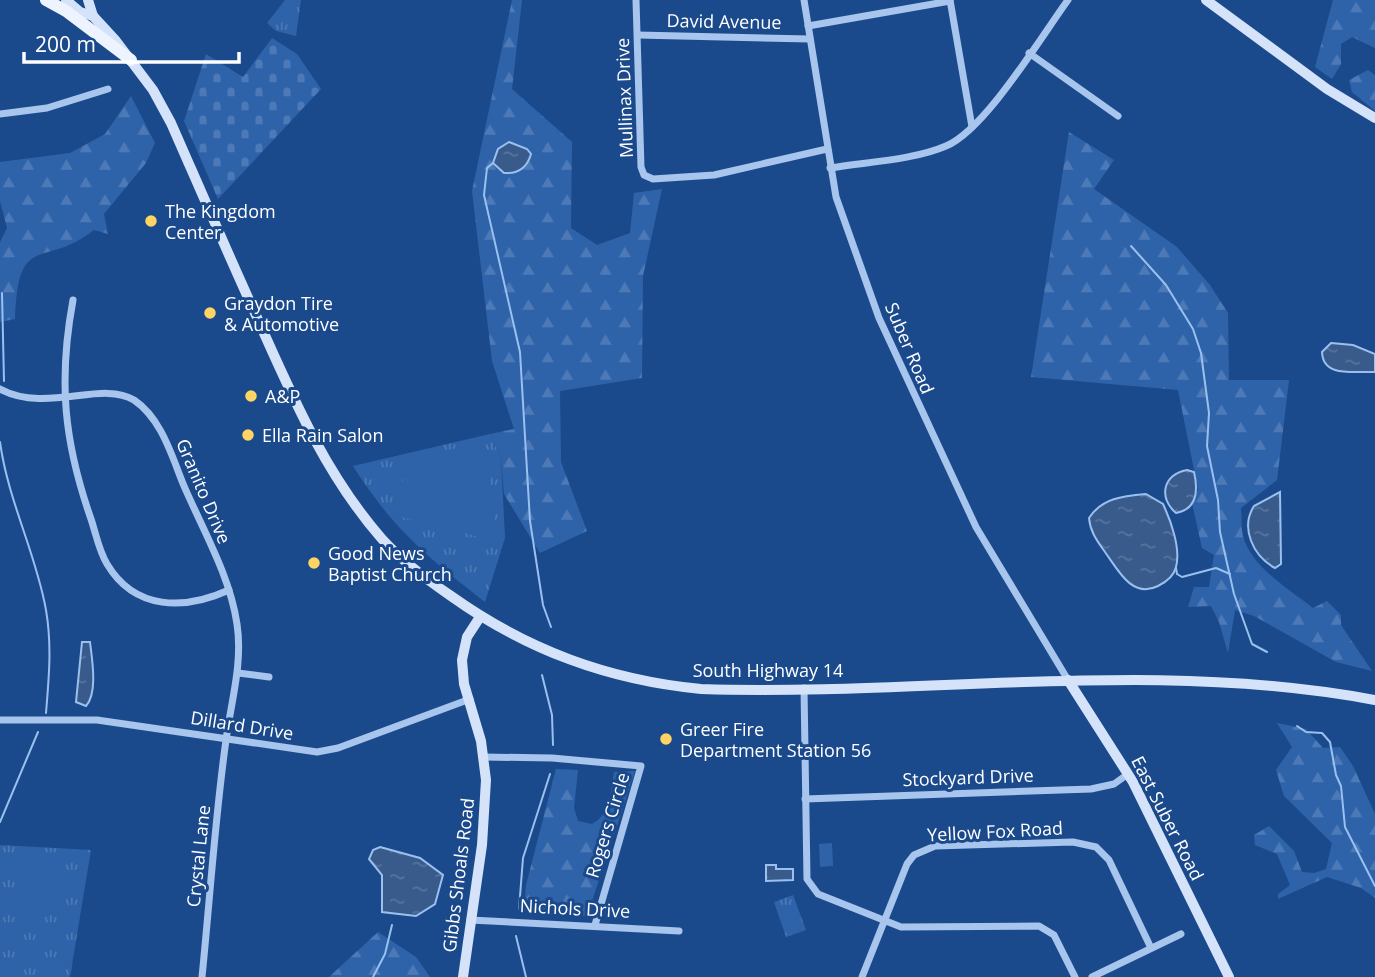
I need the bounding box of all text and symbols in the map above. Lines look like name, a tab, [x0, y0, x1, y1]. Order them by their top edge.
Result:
street label: David Avenue	[666, 8, 782, 34]
scale bar	[24, 21, 240, 65]
text: 200 m	[35, 30, 96, 58]
street label: Mullinax Drive	[610, 38, 638, 158]
place label: The Kingdom Center	[165, 199, 276, 244]
marker: The Kingdom Center	[143, 213, 159, 229]
place label: Graydon Tire & Automotive	[224, 291, 339, 336]
street label: Suber Road	[880, 299, 940, 397]
marker: Graydon Tire & Automotive	[202, 305, 218, 321]
place label: A&P	[265, 384, 300, 408]
marker: A&P	[243, 388, 259, 404]
place label: Ella Rain Salon	[262, 423, 383, 447]
marker: Ella Rain Salon	[240, 427, 256, 443]
street label: Granito Drive	[171, 435, 237, 547]
place label: Good News Baptist Church	[328, 541, 452, 586]
marker: Good News Baptist Church	[306, 555, 322, 571]
street label: South Highway 14	[693, 658, 843, 682]
street label: Dillard Drive	[189, 705, 295, 745]
place label: Greer Fire Department Station 56	[680, 717, 871, 762]
marker: Greer Fire Department Station 56	[658, 731, 674, 747]
street label: East Suber Road	[1126, 752, 1210, 884]
street label: Stockyard Drive	[902, 763, 1034, 791]
street label: Rogers Circle	[580, 769, 634, 881]
street label: Gibbs Shoals Road	[437, 796, 479, 954]
street label: Crystal Lane	[181, 804, 215, 908]
street label: Yellow Fox Road	[927, 815, 1063, 847]
street label: Nichols Drive	[519, 893, 631, 923]

